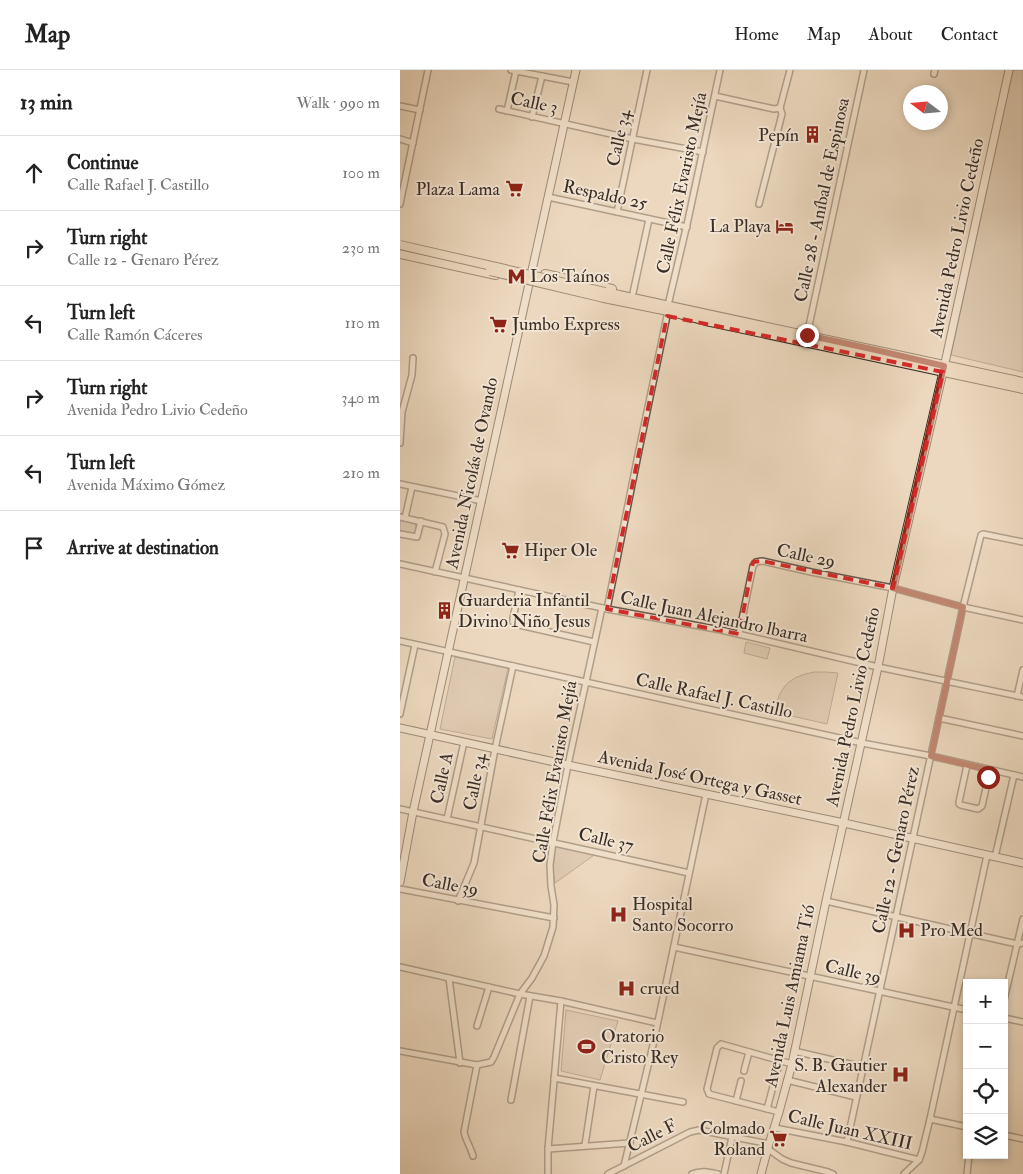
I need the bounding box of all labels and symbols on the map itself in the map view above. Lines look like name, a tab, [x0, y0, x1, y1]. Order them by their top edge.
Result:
north arrow	[903, 85, 948, 130]
street label: Calle 3	[508, 87, 560, 119]
street label: Calle Félix Evaristo Mejía	[652, 90, 713, 276]
street label: Calle 28 - Aníbal de Espinosa	[789, 95, 855, 304]
street label: Calle 34	[602, 106, 636, 169]
place label: Pepín	[758, 124, 799, 147]
building icon: Pepín	[803, 125, 823, 145]
street label: Avenida Pedro Livio Cedeño	[924, 136, 989, 341]
street label: Respaldo 25	[561, 175, 649, 215]
place label: Plaza Lama	[416, 178, 501, 201]
supermarket icon: Plaza Lama	[504, 179, 524, 199]
place label: La Playa	[709, 215, 772, 238]
hotel icon: La Playa	[775, 216, 795, 236]
place label: Los Taínos	[530, 265, 609, 288]
metro station icon: Los Taínos	[506, 266, 526, 286]
place label: Jumbo Express	[511, 313, 620, 336]
supermarket icon: Jumbo Express	[488, 314, 508, 334]
route end	[796, 324, 819, 347]
street label: Avenida Nicolás de Ovando	[440, 375, 504, 572]
place label: Hiper Ole	[524, 539, 598, 562]
street label: Calle 29	[775, 539, 837, 573]
supermarket icon: Hiper Ole	[500, 540, 520, 560]
street label: Calle Juan Alejandro lbarra	[618, 586, 811, 648]
place label: Guarderia Infantil Divino Niño Jesus	[458, 589, 590, 633]
building icon: Guarderia Infantil Divino Niño Jesus	[434, 600, 454, 620]
street label: Avenida Pedro Livio Cedeño	[820, 605, 885, 810]
street label: Calle Rafael J. Castillo	[633, 668, 795, 724]
street label: Calle Félix Evaristo Mejía	[528, 678, 582, 865]
street label: Avenida José Ortega y Gasset	[595, 745, 804, 811]
street label: Calle A	[425, 749, 459, 806]
street label: Calle 34	[458, 750, 492, 812]
street label: Calle 12 - Genaro Pérez	[867, 764, 925, 936]
route start	[977, 766, 1000, 789]
street label: Calle 37	[576, 822, 636, 858]
street label: Calle 39	[420, 868, 480, 902]
place label: Hospital Santo Socorro	[632, 893, 734, 937]
street label: Avenida Luis Amiama Tió	[759, 902, 821, 1091]
hospital icon: Hospital Santo Socorro	[608, 904, 628, 924]
place label: Pro Med	[920, 919, 983, 942]
hospital icon: Pro Med	[896, 920, 916, 940]
street label: Calle 39	[823, 954, 883, 990]
place label: crued	[640, 977, 680, 1000]
hospital icon: crued	[616, 978, 636, 998]
place label: Oratorio Cristo Rey	[601, 1025, 679, 1069]
sports icon: Oratorio Cristo Rey	[577, 1036, 597, 1056]
place label: S. B. Gautier Alexander	[794, 1054, 887, 1098]
hospital icon: S. B. Gautier Alexander	[891, 1065, 911, 1085]
street label: Calle Juan XXIII	[785, 1104, 915, 1156]
street label: Calle F	[623, 1114, 681, 1158]
place label: Colmado Roland	[700, 1117, 765, 1161]
supermarket icon: Colmado Roland	[769, 1128, 789, 1148]

